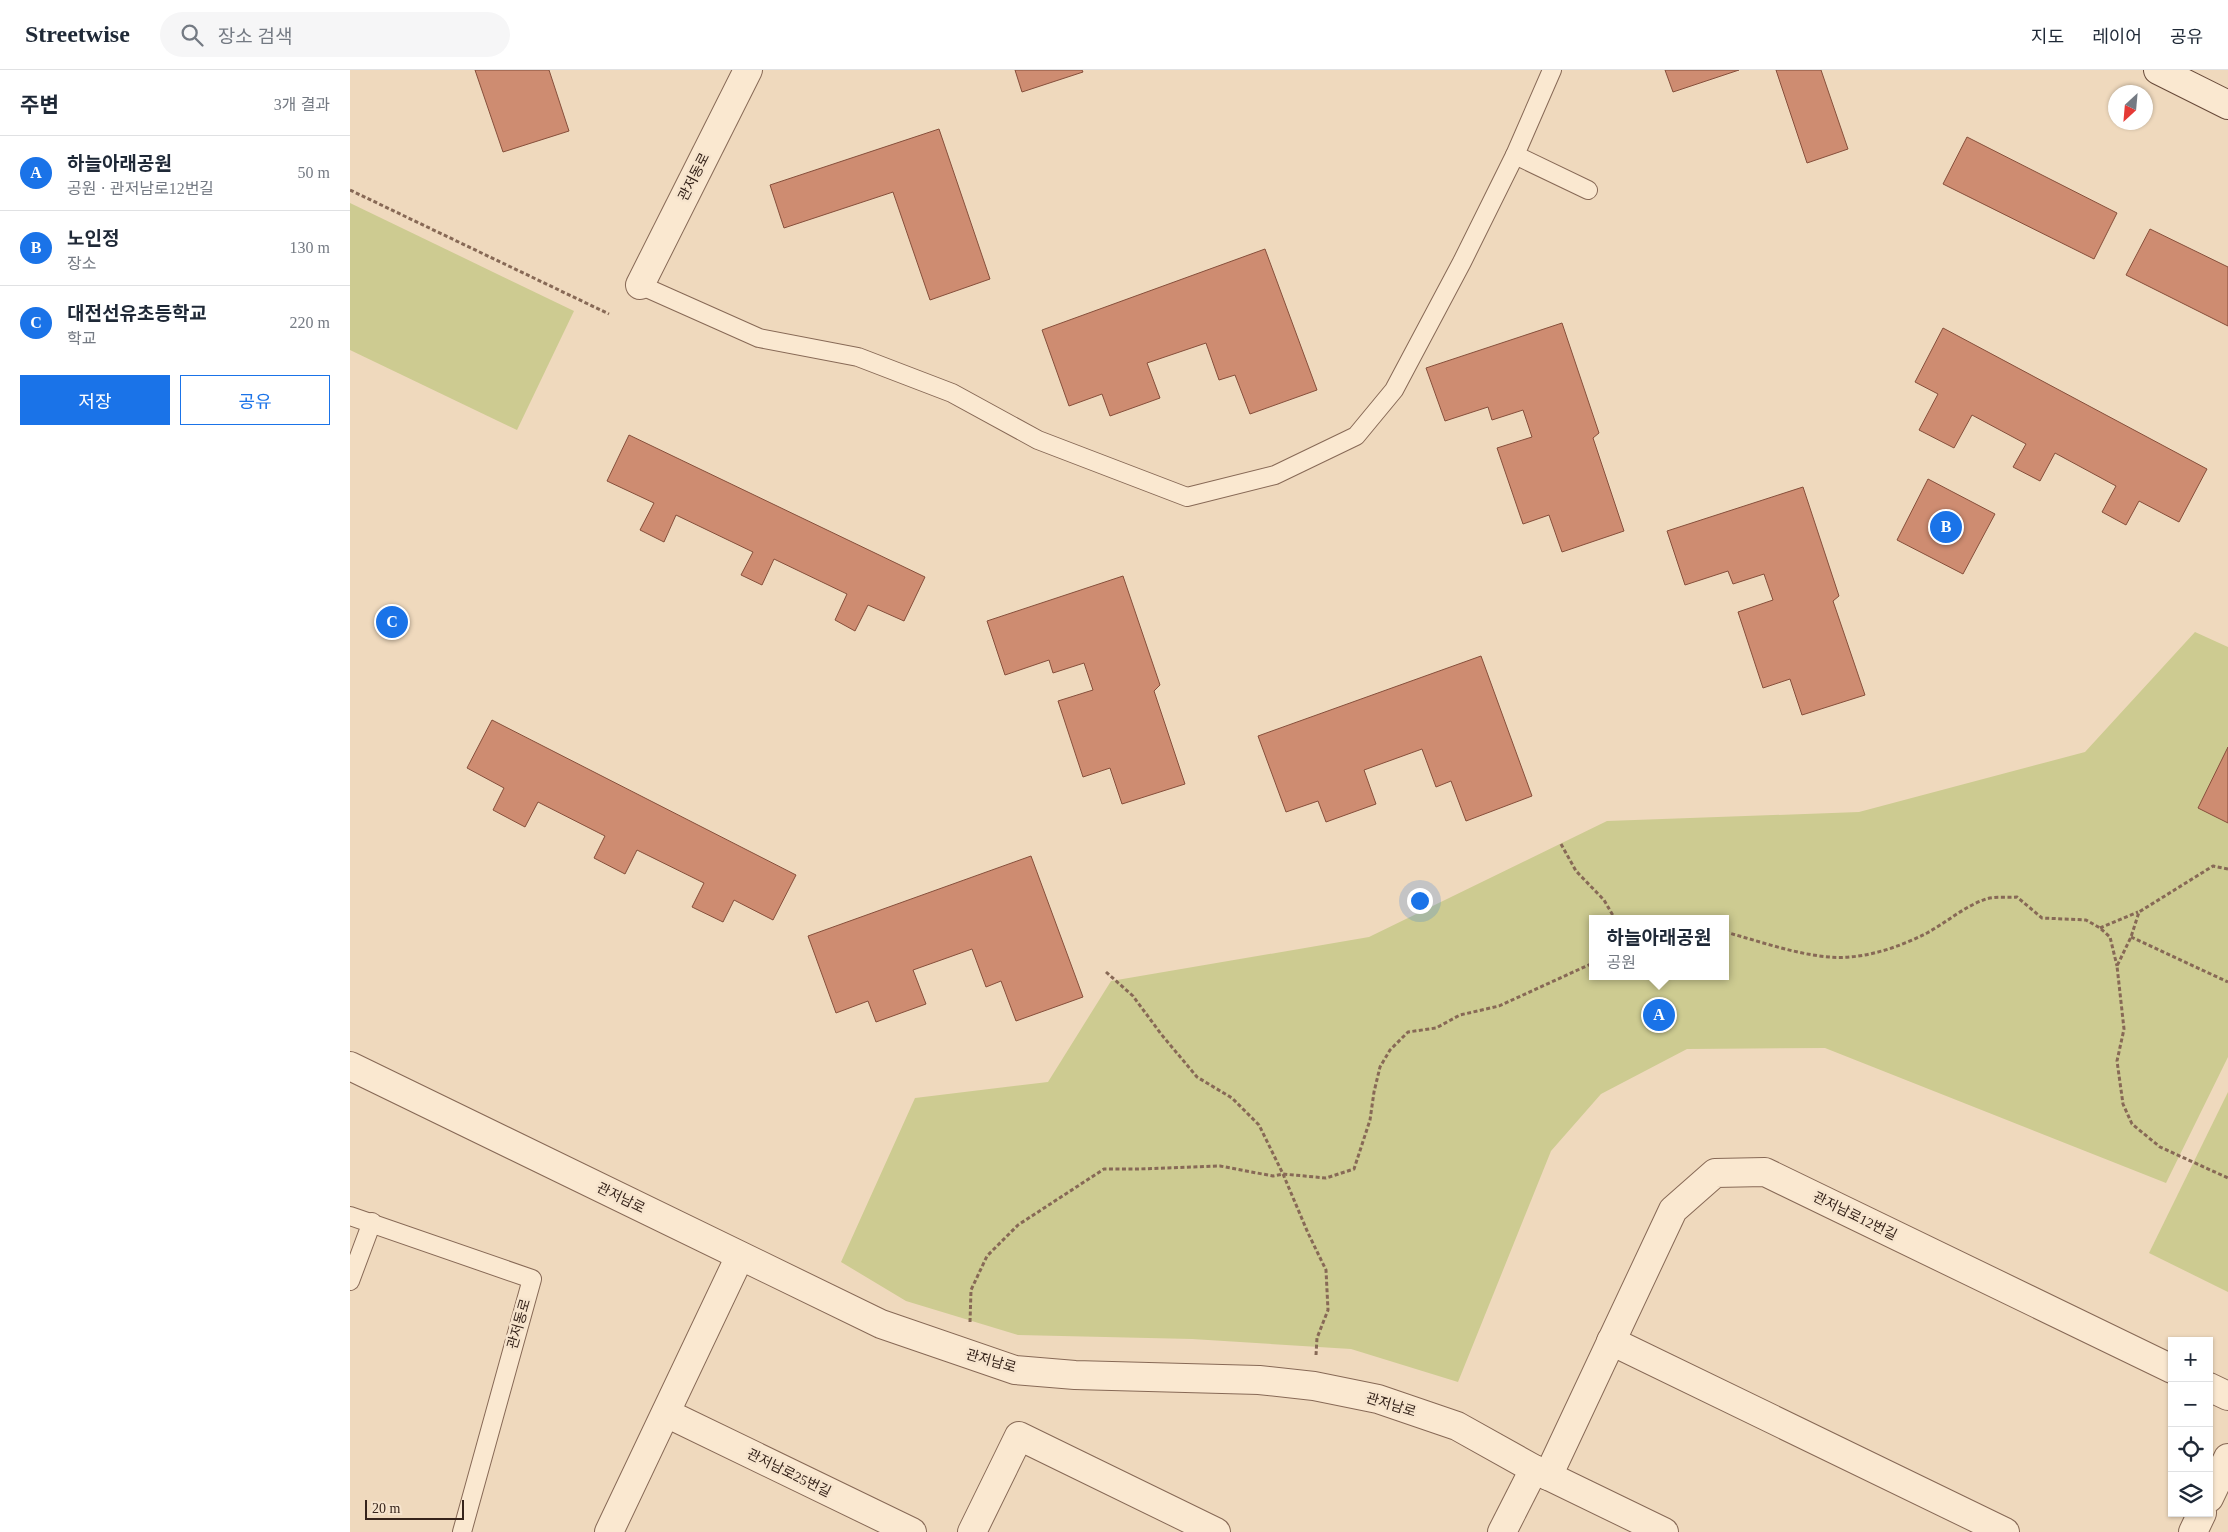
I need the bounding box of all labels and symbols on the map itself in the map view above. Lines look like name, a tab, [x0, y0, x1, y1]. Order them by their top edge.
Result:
north arrow	[2108, 85, 2153, 130]
street label: 관저동로	[676, 151, 712, 203]
pin: B	[1930, 508, 1962, 546]
pin: C	[376, 603, 408, 641]
your location	[1407, 888, 1433, 914]
pin: A	[1643, 996, 1675, 1034]
street label: 관저남로	[595, 1180, 648, 1216]
street label: 관저남로12번길	[1811, 1189, 1899, 1243]
street label: 관저동로	[505, 1297, 533, 1351]
street label: 관저남로	[964, 1347, 1018, 1375]
street label: 관저남로	[1364, 1390, 1418, 1420]
street label: 관저남로25번길	[745, 1446, 833, 1500]
scale bar	[365, 1497, 464, 1520]

